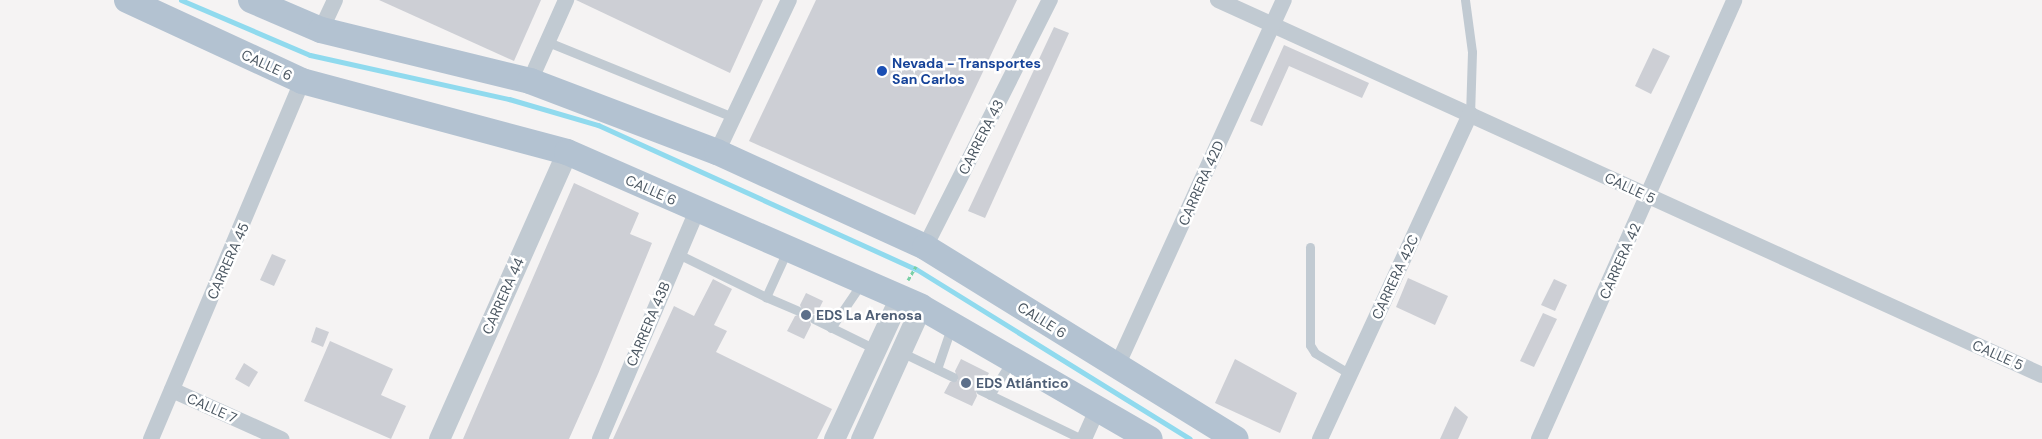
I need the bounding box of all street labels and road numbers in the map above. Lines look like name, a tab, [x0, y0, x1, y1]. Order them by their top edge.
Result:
street label: CALLE 6	[239, 46, 295, 84]
street label: CARRERA 43	[955, 97, 1007, 177]
street label: CARRERA 42D	[1175, 138, 1227, 228]
street label: CALLE 5	[1602, 169, 1658, 207]
street label: CALLE 6	[623, 171, 679, 209]
street label: CARRERA 45	[204, 220, 252, 302]
street label: CARRERA 42	[1596, 220, 1644, 302]
street label: CARRERA 42C	[1368, 232, 1422, 322]
street label: CARRERA 44	[479, 255, 527, 337]
street label: CARRERA 43B	[623, 279, 673, 369]
street label: CALLE 6	[1015, 298, 1069, 342]
street label: CALLE 5	[1970, 336, 2026, 374]
street label: CALLE 7	[184, 390, 240, 426]

